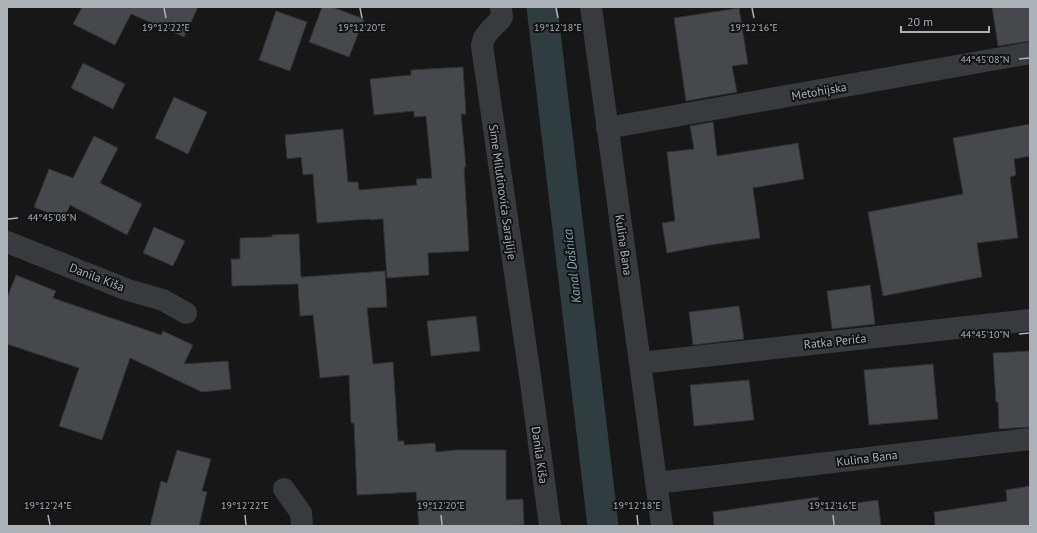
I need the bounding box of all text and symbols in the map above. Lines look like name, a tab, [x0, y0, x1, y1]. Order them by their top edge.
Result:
scale bar	[901, 8, 989, 34]
text: 20 m	[907, 14, 933, 29]
text: 19°12'22"E	[142, 21, 190, 34]
text: 19°12'20"E	[338, 21, 386, 34]
text: 19°12'18"E	[534, 21, 582, 34]
text: 19°12'16"E	[730, 21, 778, 34]
text: 44°45'08"N	[960, 53, 1010, 66]
street label: Metohijska	[790, 79, 848, 103]
street label: Sime Milutinovića Sarajlije	[486, 123, 520, 261]
text: 44°45'08"N	[27, 211, 77, 224]
street label: Kulina Bana	[612, 214, 636, 276]
water label: Kanal Dašnica	[559, 227, 585, 304]
street label: Danila Kiša	[67, 260, 127, 294]
text: 44°45'10"N	[960, 328, 1010, 341]
street label: Ratka Perića	[803, 330, 867, 352]
street label: Danila Kiša	[529, 425, 551, 485]
street label: Kulina Bana	[836, 447, 898, 469]
text: 19°12'24"E	[24, 499, 72, 512]
text: 19°12'22"E	[221, 499, 269, 512]
text: 19°12'20"E	[417, 499, 465, 512]
text: 19°12'18"E	[613, 499, 661, 512]
text: 19°12'16"E	[809, 499, 857, 512]

